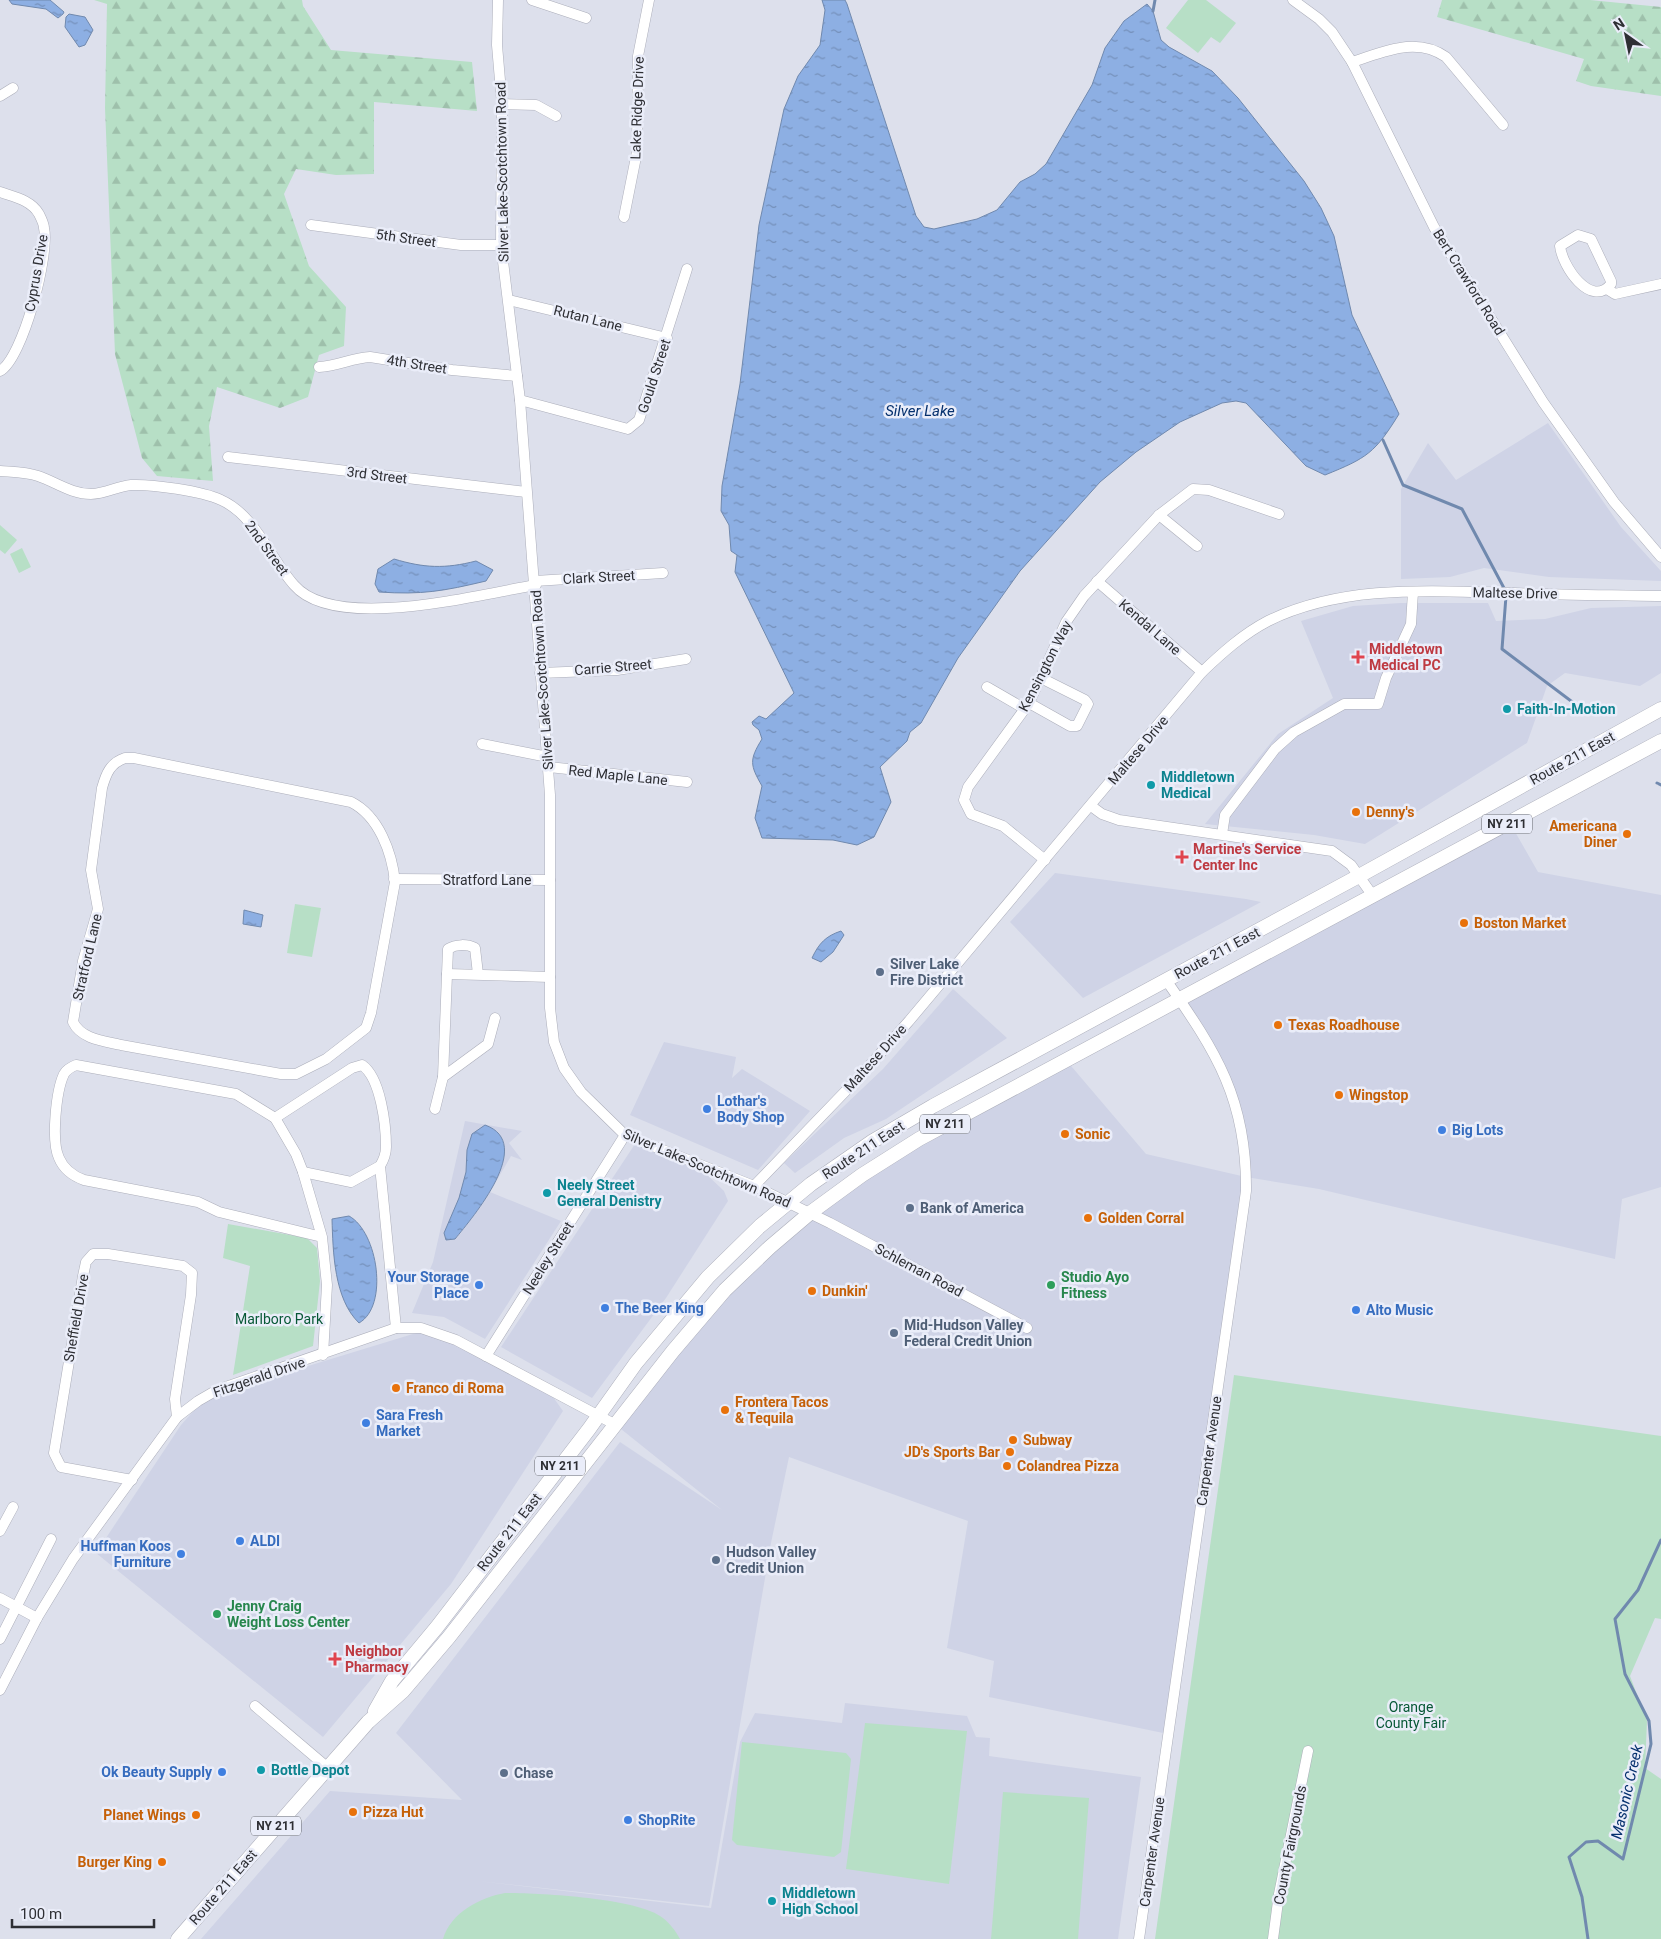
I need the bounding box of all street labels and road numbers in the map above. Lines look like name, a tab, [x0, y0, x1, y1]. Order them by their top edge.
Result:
street label: Lake Ridge Drive	[627, 56, 647, 160]
street label: Silver Lake-Scotchtown Road	[492, 82, 512, 262]
street label: 5th Street	[375, 226, 438, 250]
street label: Bert Crawford Road	[1430, 226, 1508, 338]
street label: Cyprus Drive	[21, 233, 51, 313]
street label: Rutan Lane	[552, 302, 624, 334]
street label: Gould Street	[635, 337, 674, 415]
street label: 4th Street	[386, 351, 449, 377]
street label: 3rd Street	[346, 463, 409, 487]
street label: 2nd Street	[242, 517, 292, 579]
street label: Clark Street	[562, 567, 636, 587]
street label: Maltese Drive	[1472, 584, 1558, 602]
street label: Silver Lake-Scotchtown Road	[528, 589, 556, 771]
street label: Kendal Lane	[1116, 596, 1184, 658]
street label: Kensington Way	[1015, 618, 1075, 714]
street label: Carrie Street	[574, 656, 653, 678]
street label: Maltese Drive	[1105, 712, 1171, 788]
street label: Route 211 East	[1527, 728, 1617, 788]
street label: Red Maple Lane	[568, 762, 668, 788]
road number: NY 211	[1482, 814, 1532, 834]
street label: Stratford Lane	[443, 872, 531, 888]
street label: Stratford Lane	[69, 912, 105, 1002]
street label: Route 211 East	[1172, 924, 1263, 982]
street label: Maltese Drive	[841, 1021, 909, 1095]
road number: NY 211	[920, 1114, 970, 1134]
street label: Route 211 East	[819, 1117, 907, 1182]
street label: Silver Lake-Scotchtown Road	[621, 1125, 793, 1211]
street label: Neeley Street	[519, 1218, 577, 1297]
street label: Schleman Road	[872, 1240, 966, 1300]
street label: Sheffield Drive	[60, 1273, 92, 1363]
street label: Fitzgerald Drive	[211, 1354, 307, 1400]
street label: Carpenter Avenue	[1193, 1395, 1225, 1507]
road number: NY 211	[535, 1456, 585, 1475]
street label: Route 211 East	[474, 1490, 545, 1574]
street label: County Fairgrounds	[1271, 1784, 1309, 1906]
street label: Carpenter Avenue	[1136, 1796, 1168, 1908]
road number: NY 211	[251, 1816, 301, 1835]
street label: Route 211 East	[186, 1846, 260, 1928]

